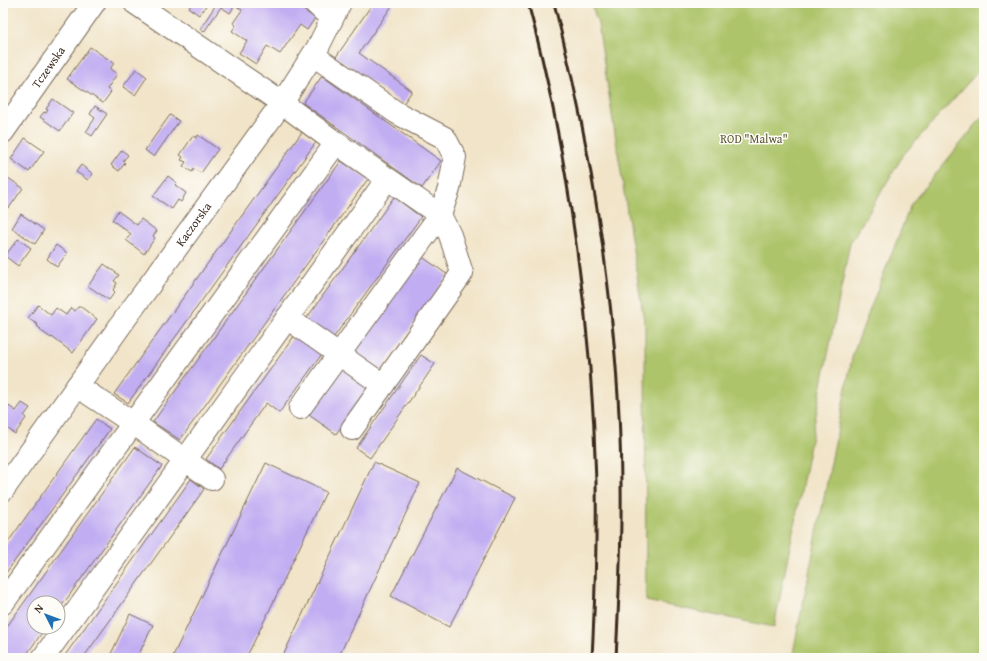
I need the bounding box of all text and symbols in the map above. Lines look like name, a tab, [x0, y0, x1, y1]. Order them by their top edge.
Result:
street label: Tczewska	[27, 42, 69, 92]
park label: ROD "Malwa"	[720, 130, 788, 147]
street label: Kaczorska	[171, 198, 215, 250]
north arrow	[26, 595, 66, 635]
text: N	[30, 600, 47, 616]

